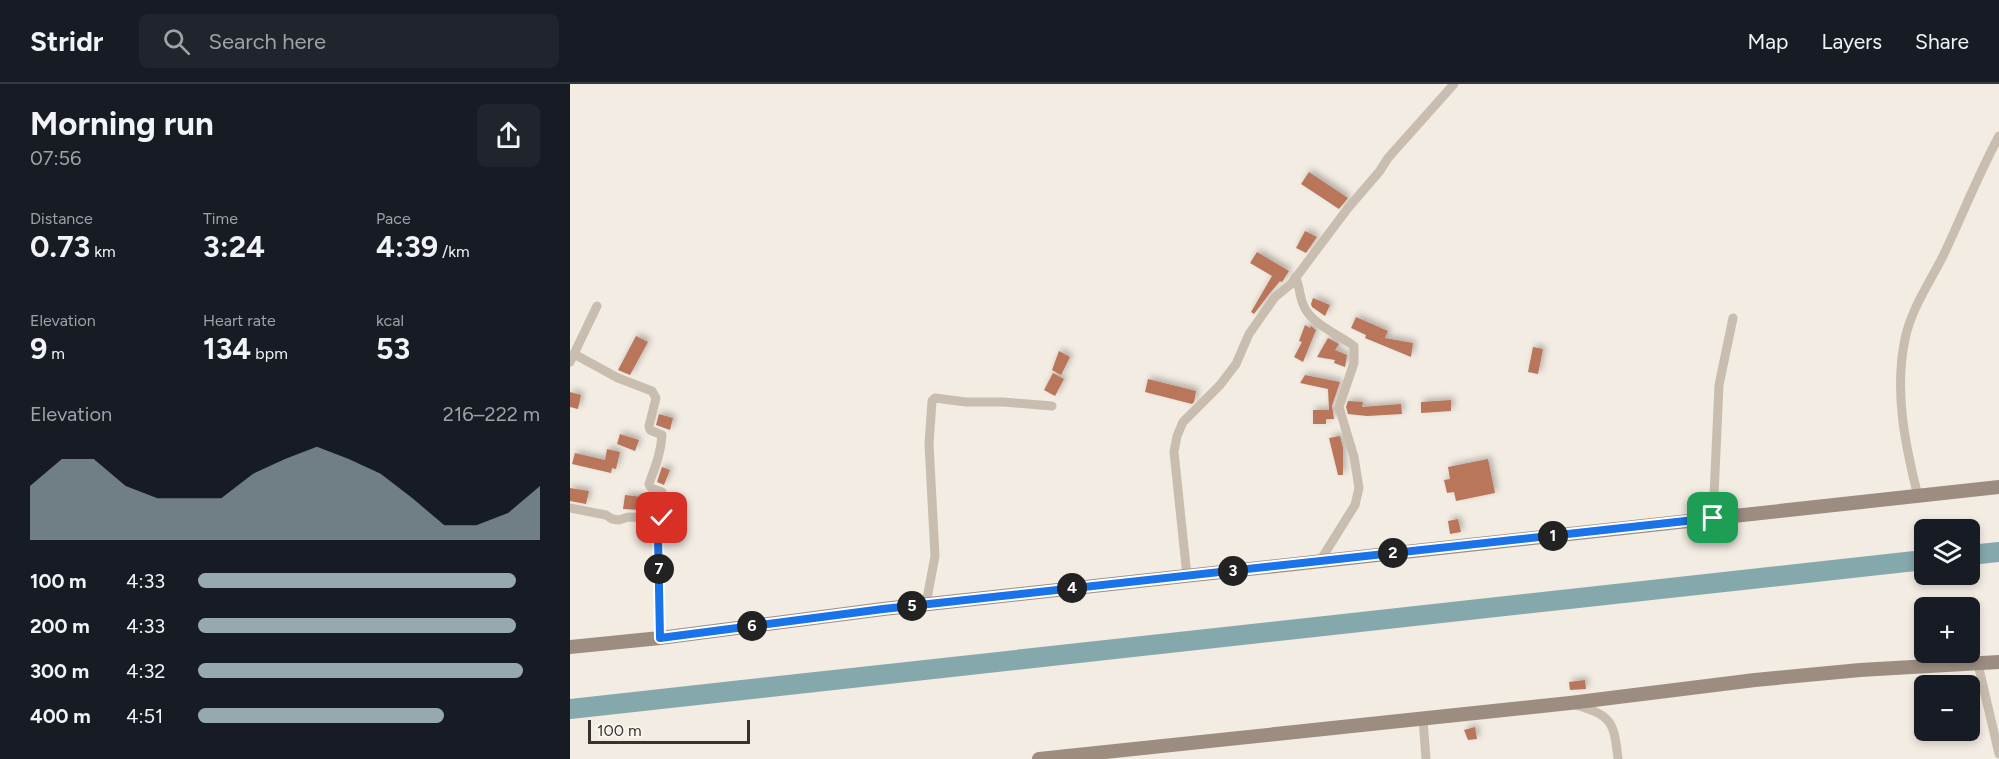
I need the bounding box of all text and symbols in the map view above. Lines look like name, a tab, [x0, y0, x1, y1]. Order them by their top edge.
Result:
search box	[139, 14, 559, 68]
text: Stridr	[30, 24, 103, 58]
icon: search	[160, 25, 193, 58]
text: Search here	[208, 28, 326, 55]
text: Map	[1748, 29, 1788, 54]
text: Layers	[1821, 29, 1882, 54]
text: Share	[1915, 29, 1969, 54]
text: Morning run	[30, 104, 214, 143]
button: share	[477, 104, 540, 167]
text: 07:56	[30, 146, 81, 170]
text: Distance	[30, 209, 93, 228]
text: Time	[203, 209, 238, 228]
text: Pace	[376, 209, 411, 228]
text: 0.73	[30, 228, 90, 265]
text: 3:24	[203, 228, 265, 265]
text: 4:39	[376, 228, 438, 265]
text: km	[90, 242, 116, 261]
text: /km	[438, 242, 470, 261]
text: Elevation	[30, 311, 96, 330]
text: Heart rate	[203, 311, 276, 330]
text: kcal	[376, 311, 404, 330]
text: 9	[30, 330, 47, 367]
text: 134	[203, 330, 251, 367]
text: 53	[376, 330, 410, 367]
text: m	[47, 344, 65, 363]
text: bpm	[251, 344, 288, 363]
text: Elevation	[30, 402, 112, 426]
text: 216–222 m	[443, 402, 540, 426]
pin	[636, 492, 687, 543]
pin	[1687, 492, 1738, 543]
icon: check	[645, 501, 678, 534]
icon: arrive	[1696, 501, 1729, 534]
map controls	[1914, 519, 1980, 741]
button: layers	[1914, 519, 1980, 585]
pin: 1	[1538, 521, 1568, 551]
text: 1	[1550, 526, 1556, 545]
pin: 2	[1378, 538, 1408, 568]
text: 2	[1388, 543, 1398, 562]
pin: 7	[644, 554, 674, 584]
pin: 3	[1218, 556, 1248, 586]
text: 7	[655, 559, 663, 578]
text: 3	[1229, 561, 1237, 580]
text: 100 m	[30, 569, 87, 593]
text: 4:33	[126, 569, 165, 593]
pin: 4	[1057, 573, 1087, 603]
text: 4	[1067, 578, 1077, 597]
pin: 5	[897, 591, 927, 621]
text: 5	[907, 596, 917, 615]
button: +	[1914, 597, 1980, 663]
pin: 6	[737, 611, 767, 641]
text: 200 m	[30, 614, 90, 638]
text: 4:33	[126, 614, 165, 638]
text: 6	[747, 616, 757, 635]
text: 300 m	[30, 659, 89, 683]
text: 4:32	[126, 659, 166, 683]
button: −	[1914, 675, 1980, 741]
text: 400 m	[30, 704, 91, 728]
text: 4:51	[126, 704, 163, 728]
scale bar	[588, 717, 750, 744]
text: 100 m	[597, 721, 642, 740]

